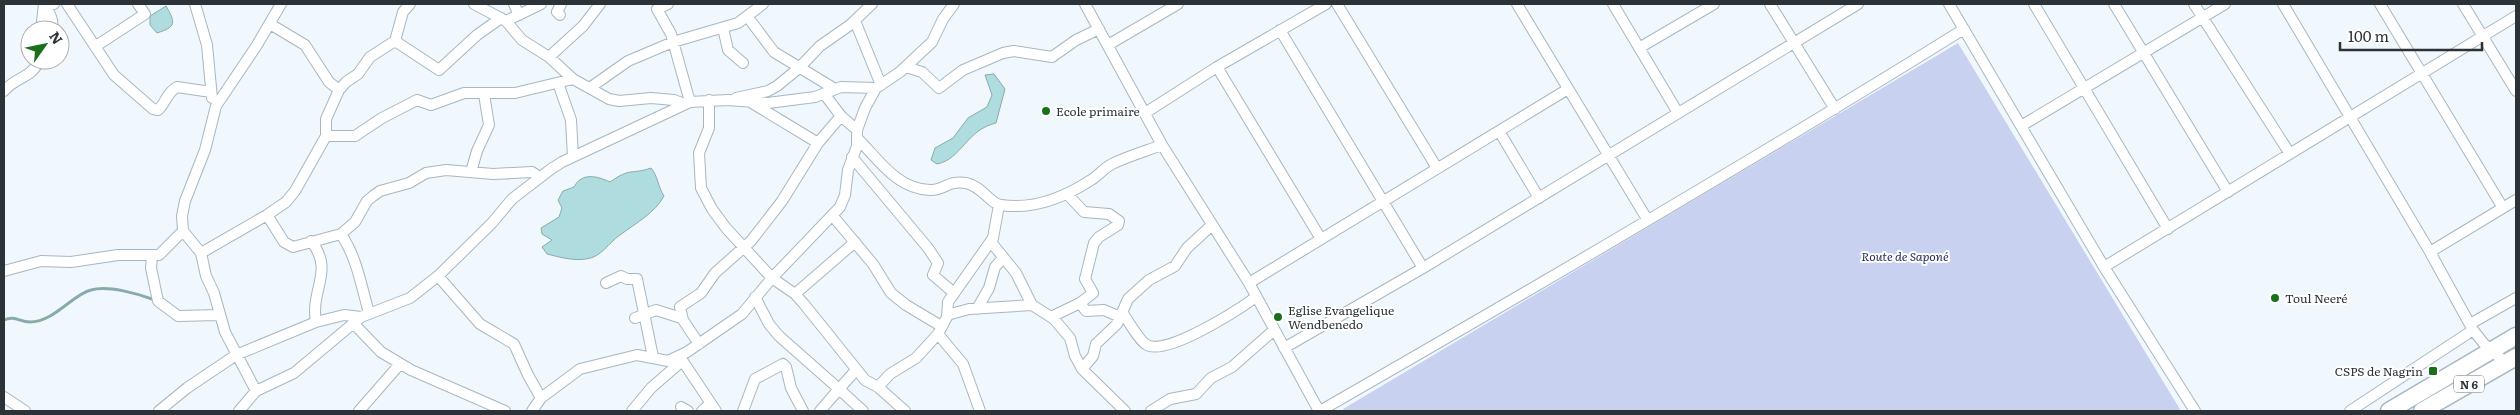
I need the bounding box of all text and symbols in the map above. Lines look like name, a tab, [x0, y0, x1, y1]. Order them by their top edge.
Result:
north arrow	[20, 20, 70, 70]
scale bar	[2340, 20, 2482, 52]
text: 100 m	[2348, 24, 2389, 47]
text: N	[45, 27, 68, 48]
place label: Ecole primaire	[1056, 102, 1140, 120]
marker: Ecole primaire	[1040, 105, 1052, 117]
park label: Route de Saponé	[1861, 247, 1949, 265]
place label: Toul Neeré	[2285, 289, 2348, 307]
marker: Toul Neeré	[2269, 292, 2281, 304]
place label: Eglise Evangelique Wendbenedo	[1288, 301, 1394, 333]
marker: Eglise Evangelique Wendbenedo	[1272, 311, 1284, 323]
place label: CSPS de Nagrin	[2335, 362, 2423, 380]
marker: CSPS de Nagrin	[2427, 365, 2439, 377]
road number: N 6	[2454, 376, 2484, 392]

